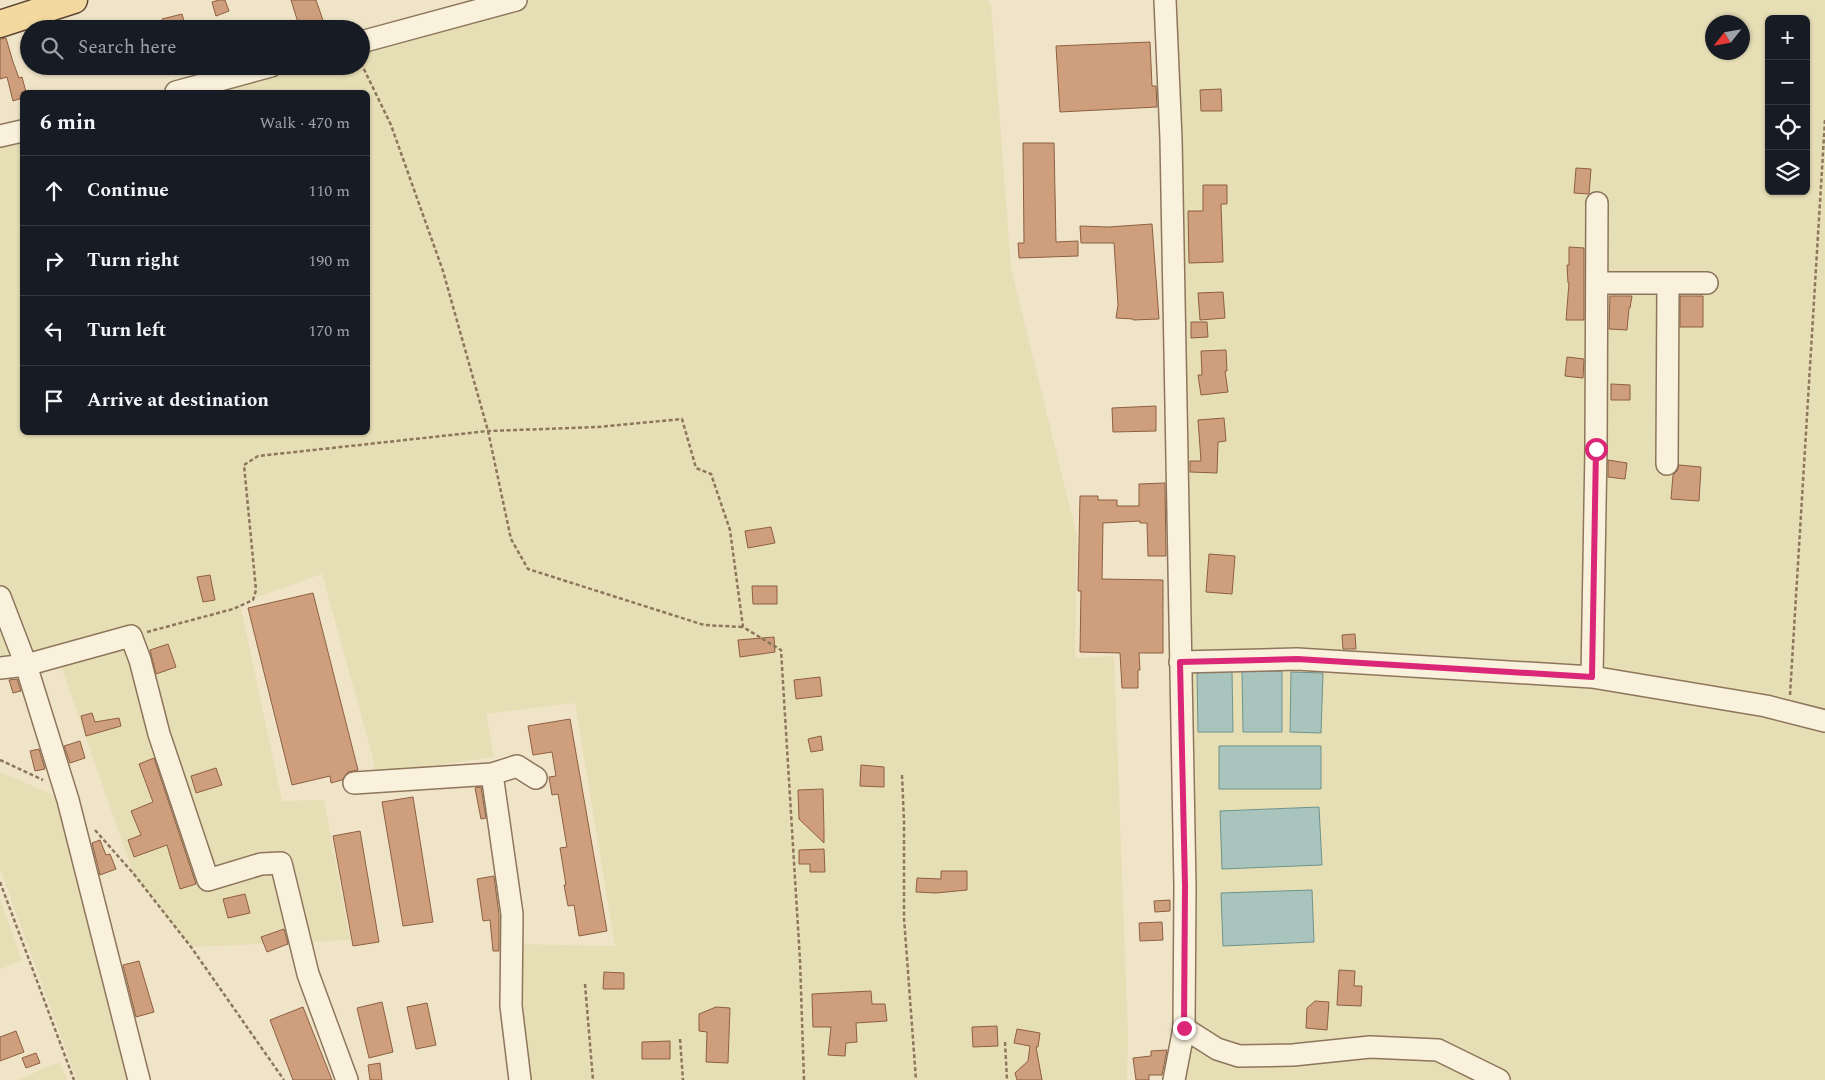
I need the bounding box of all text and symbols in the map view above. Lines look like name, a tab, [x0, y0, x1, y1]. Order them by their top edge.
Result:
north arrow	[1705, 15, 1750, 60]
map controls	[1765, 15, 1810, 195]
button: +	[1765, 15, 1810, 60]
search box	[20, 20, 370, 75]
text: Search here	[78, 33, 177, 62]
icon: search	[38, 34, 66, 62]
button: −	[1765, 60, 1810, 105]
button: locate	[1765, 105, 1810, 150]
text: 6 min	[40, 107, 96, 139]
text: Walk · 470 m	[259, 111, 350, 135]
button: layers	[1765, 150, 1810, 195]
text: Continue	[87, 176, 169, 205]
icon: ahead	[40, 177, 68, 205]
text: 110 m	[308, 179, 350, 203]
text: Turn right	[87, 246, 180, 275]
icon: right	[40, 247, 68, 275]
text: 190 m	[308, 249, 350, 273]
text: Turn left	[87, 316, 166, 345]
icon: left	[40, 317, 68, 345]
text: 170 m	[308, 319, 350, 343]
text: Arrive at destination	[87, 386, 269, 415]
icon: arrive	[40, 387, 68, 415]
route start	[1585, 438, 1608, 461]
route end	[1173, 1017, 1196, 1040]

